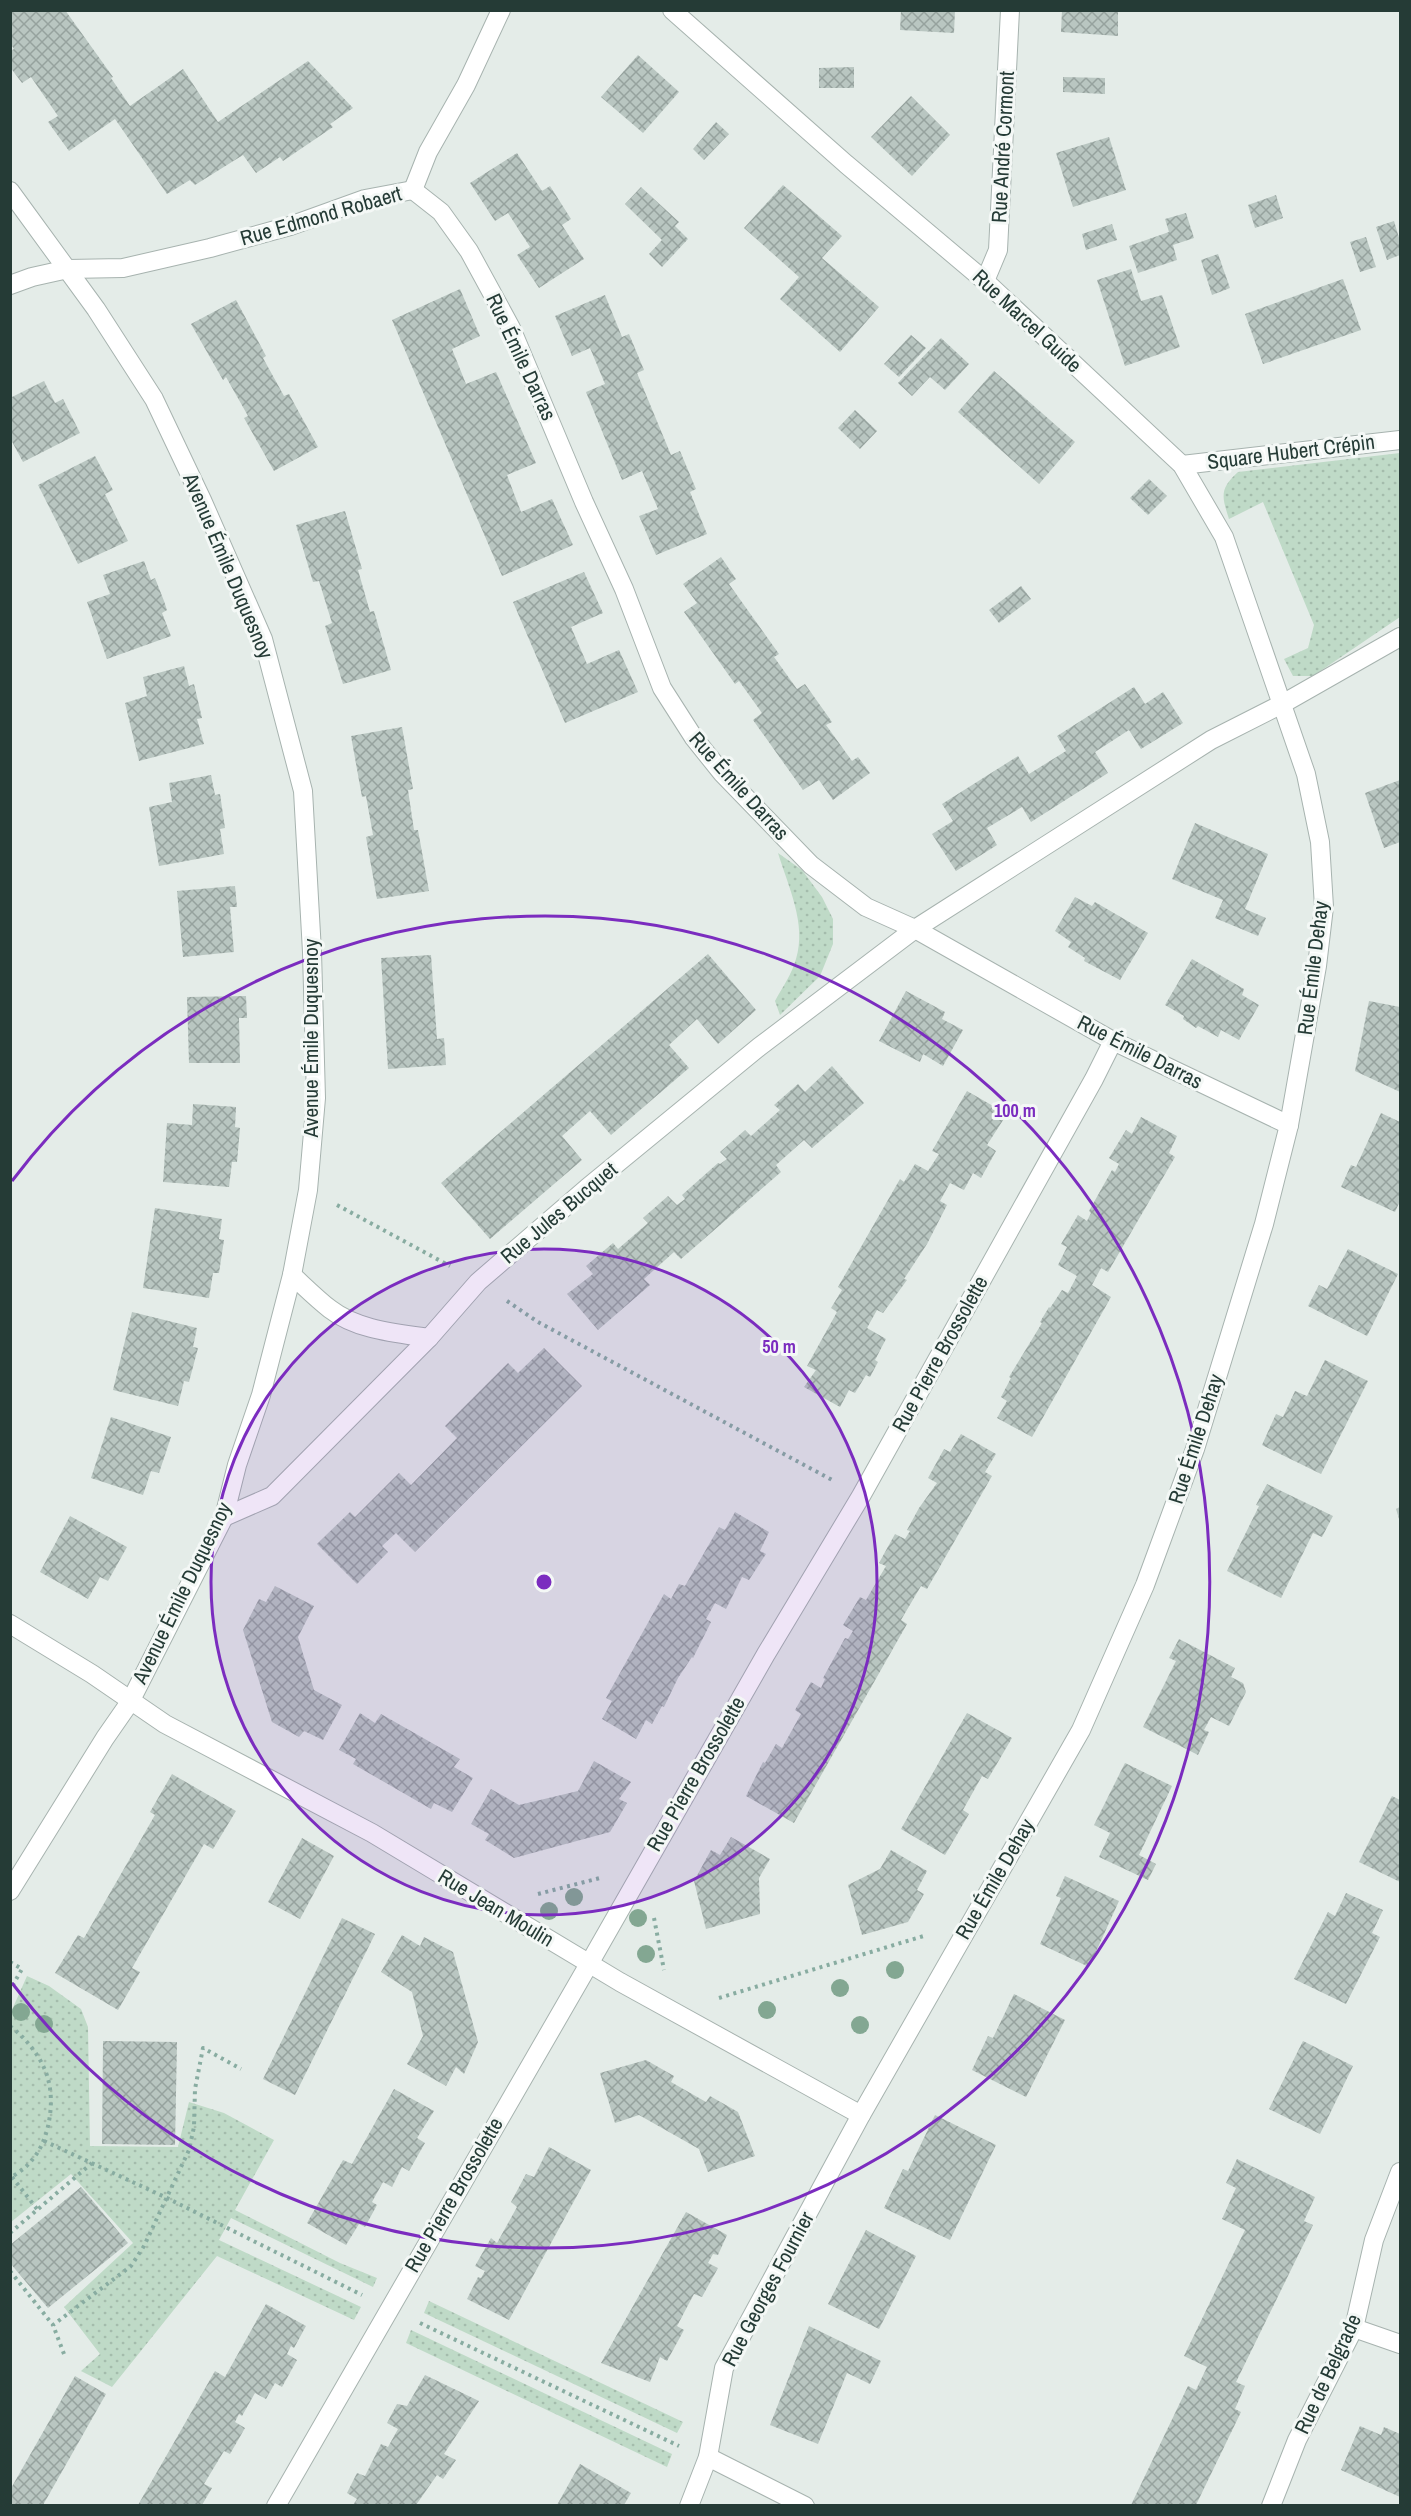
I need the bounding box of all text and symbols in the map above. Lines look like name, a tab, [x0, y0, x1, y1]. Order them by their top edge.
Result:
street label: Rue André Cormont	[984, 70, 1021, 224]
street label: Rue Edmond Robaert	[237, 179, 405, 252]
street label: Rue Marcel Guide	[966, 262, 1088, 379]
street label: Rue Émile Darras	[479, 289, 564, 425]
street label: Square Hubert Crépin	[1206, 427, 1376, 476]
street label: Avenue Émile Duquesnoy	[176, 468, 281, 663]
street label: Rue Émile Darras	[683, 725, 796, 846]
street label: Rue Émile Dehay	[1290, 899, 1335, 1037]
street label: Avenue Émile Duquesnoy	[296, 938, 325, 1138]
street label: Rue Émile Darras	[1073, 1008, 1208, 1096]
text: 100 m	[994, 1098, 1036, 1123]
street label: Rue Jules Bucquet	[494, 1155, 624, 1270]
street label: Rue Pierre Brossolette	[885, 1271, 994, 1437]
text: 50 m	[762, 1334, 796, 1359]
street label: Rue Émile Dehay	[1161, 1370, 1230, 1508]
street label: Avenue Émile Duquesnoy	[125, 1497, 238, 1689]
centre of rings	[534, 1572, 554, 1592]
street label: Rue Pierre Brossolette	[639, 1691, 752, 1856]
street label: Rue Émile Dehay	[948, 1813, 1041, 1944]
street label: Rue Jean Moulin	[433, 1862, 560, 1954]
street label: Rue Pierre Brossolette	[397, 2112, 510, 2277]
street label: Rue Georges Fournier	[715, 2206, 821, 2371]
street label: Rue de Belgrade	[1287, 2309, 1368, 2438]

